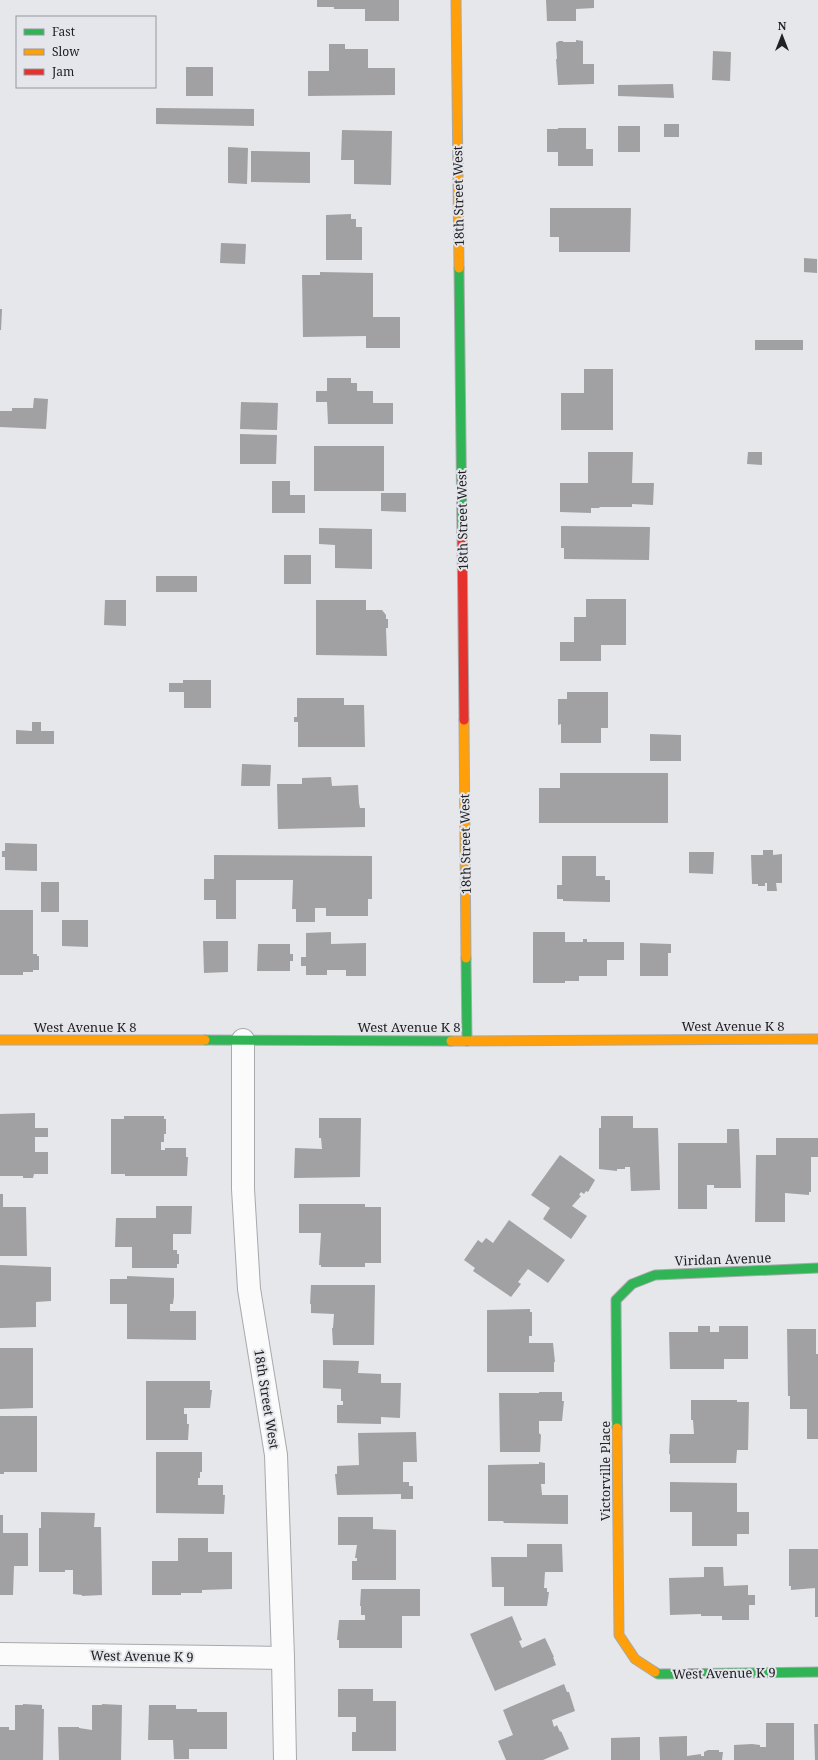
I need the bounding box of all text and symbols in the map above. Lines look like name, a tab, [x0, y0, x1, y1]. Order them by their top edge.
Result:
legend	[16, 16, 156, 88]
north arrow	[762, 16, 802, 56]
text: N	[778, 18, 787, 33]
text: Fast	[52, 23, 75, 40]
text: Slow	[52, 43, 80, 60]
text: Jam	[51, 63, 74, 80]
street label: 18th Street West	[448, 145, 468, 246]
street label: 18th Street West	[452, 469, 472, 570]
street label: 18th Street West	[455, 793, 475, 894]
street label: West Avenue K 8	[681, 1017, 785, 1035]
street label: West Avenue K 8	[33, 1018, 137, 1036]
street label: West Avenue K 8	[357, 1018, 461, 1036]
street label: Viridan Avenue	[674, 1248, 772, 1270]
street label: 18th Street West	[250, 1348, 284, 1451]
street label: Victorville Place	[596, 1421, 614, 1521]
street label: West Avenue K 9	[90, 1646, 194, 1666]
street label: West Avenue K 9	[672, 1663, 776, 1683]

